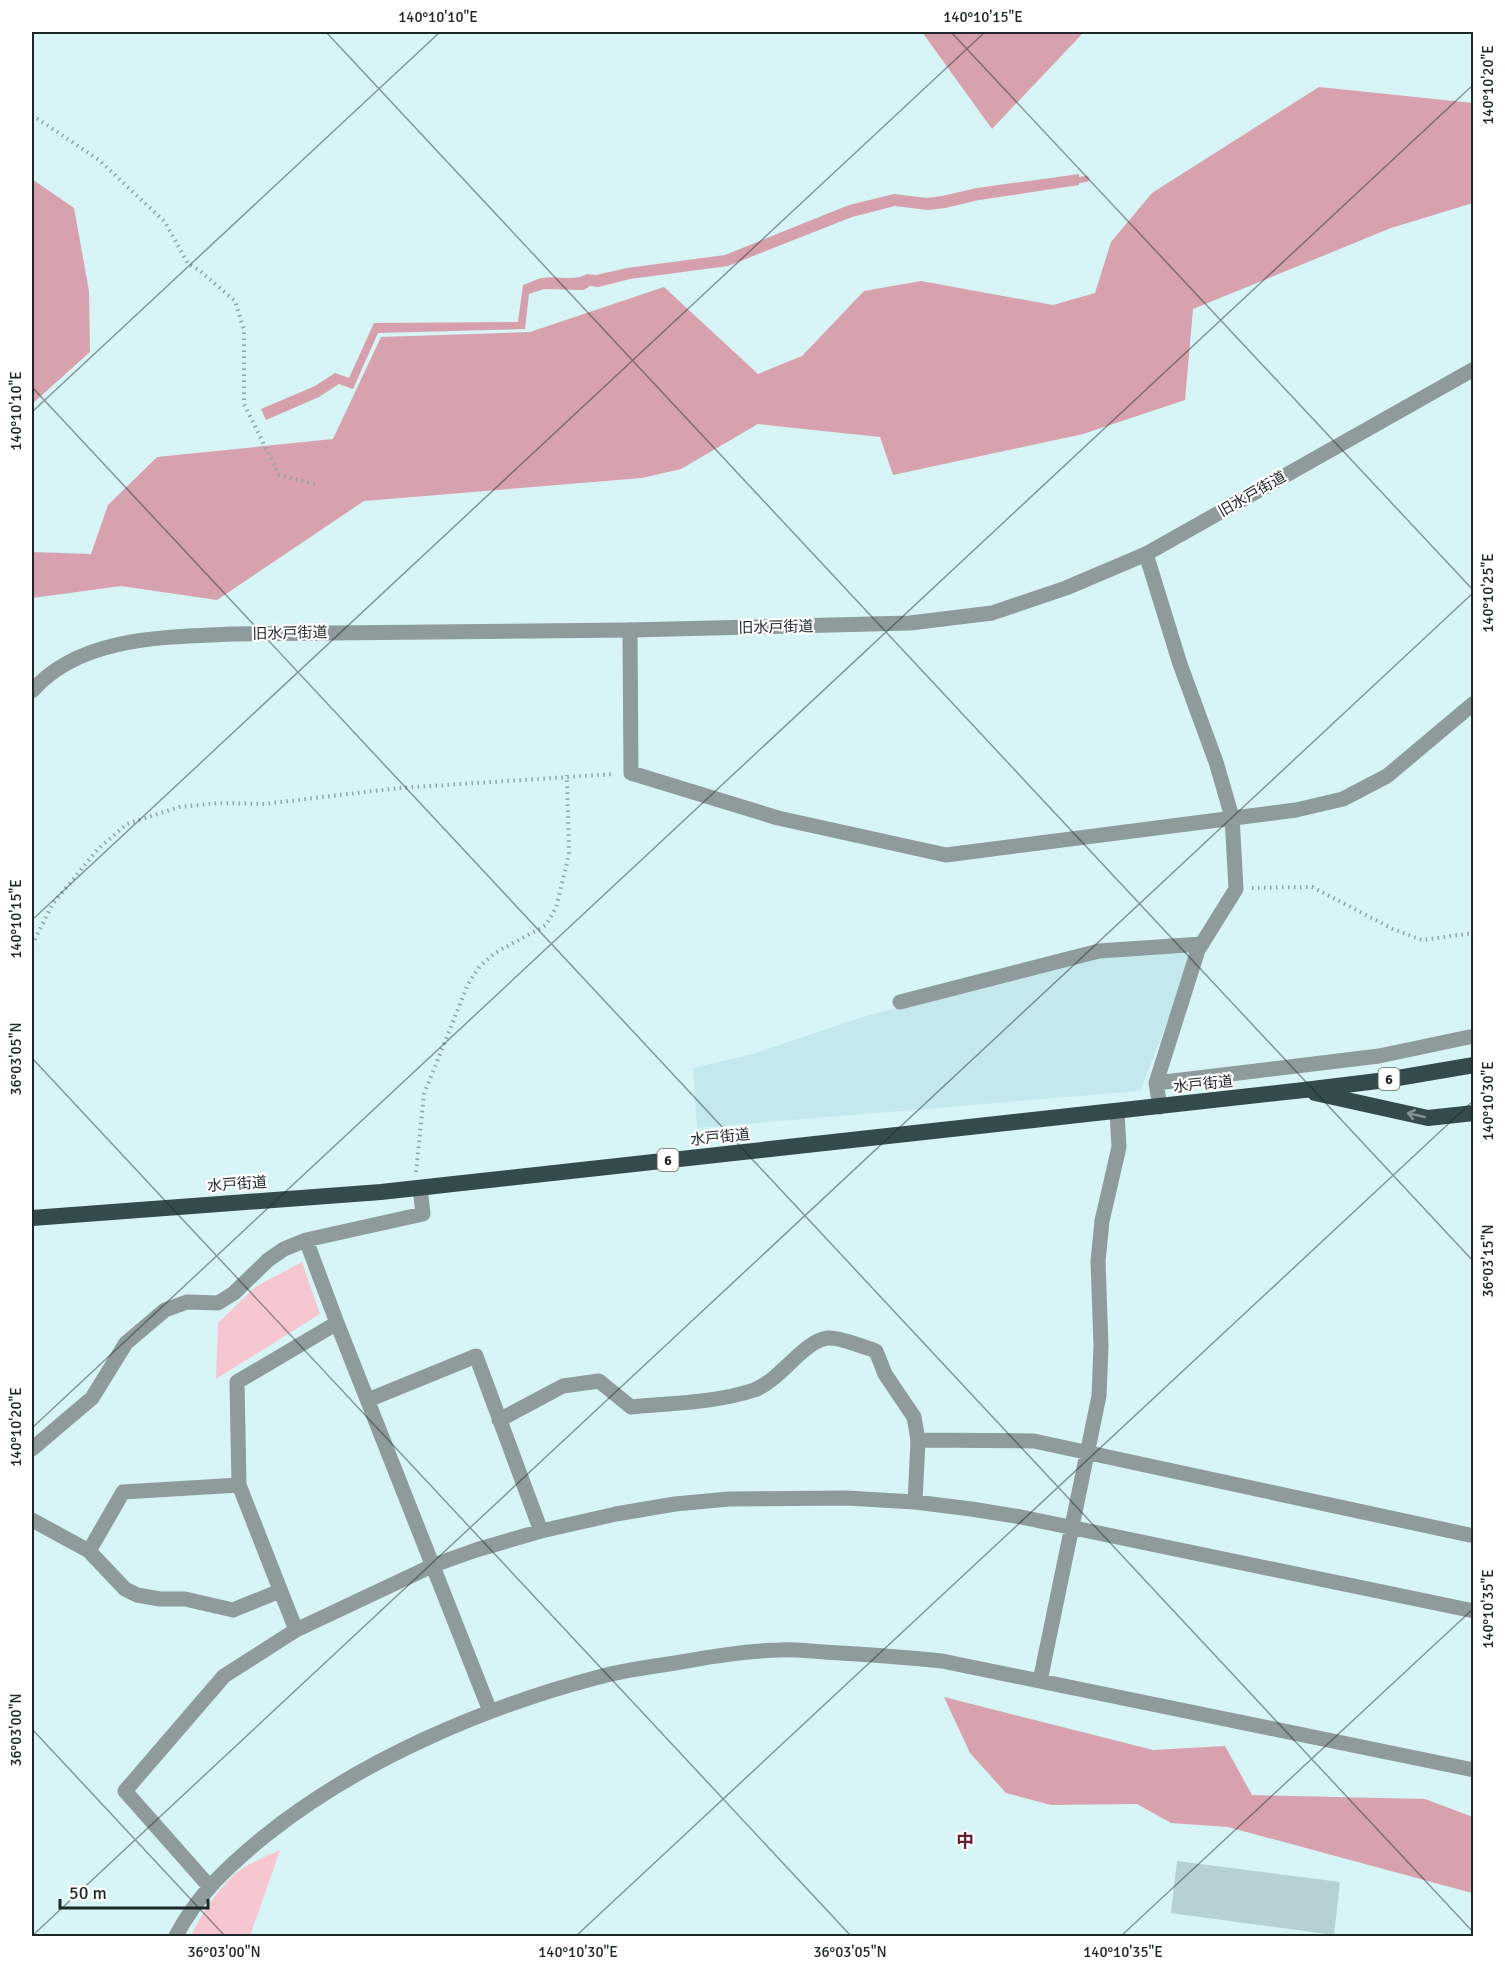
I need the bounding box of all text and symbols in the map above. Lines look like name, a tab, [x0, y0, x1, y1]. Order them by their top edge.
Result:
text: 140°10'10"E	[398, 8, 478, 26]
text: 140°10'15"E	[943, 8, 1023, 26]
text: 140°10'20"E	[1479, 45, 1497, 125]
text: 140°10'10"E	[7, 371, 25, 451]
street label: 旧水戸街道	[1215, 467, 1289, 521]
text: 140°10'25"E	[1479, 553, 1497, 633]
street label: 旧水戸街道	[738, 617, 814, 637]
street label: 旧水戸街道	[252, 623, 328, 643]
text: 140°10'15"E	[7, 879, 25, 959]
text: 36°03'05"N	[7, 1022, 25, 1096]
text: 140°10'30"E	[1479, 1061, 1497, 1141]
road number: 6	[1378, 1068, 1400, 1090]
street label: 水戸街道	[1172, 1072, 1234, 1096]
one-way arrow	[1406, 1109, 1426, 1120]
street label: 水戸街道	[689, 1125, 751, 1149]
road number: 6	[658, 1149, 678, 1171]
street label: 水戸街道	[206, 1173, 268, 1195]
text: 36°03'15"N	[1479, 1224, 1497, 1298]
text: 140°10'20"E	[7, 1387, 25, 1467]
text: 140°10'35"E	[1479, 1569, 1497, 1649]
text: 36°03'00"N	[7, 1693, 25, 1767]
district label: 中	[956, 1830, 974, 1852]
scale bar	[60, 1872, 208, 1910]
text: 50 m	[69, 1882, 107, 1904]
text: 36°03'00"N	[187, 1943, 261, 1961]
text: 140°10'30"E	[538, 1943, 618, 1961]
text: 36°03'05"N	[813, 1943, 887, 1961]
text: 140°10'35"E	[1083, 1943, 1163, 1961]

